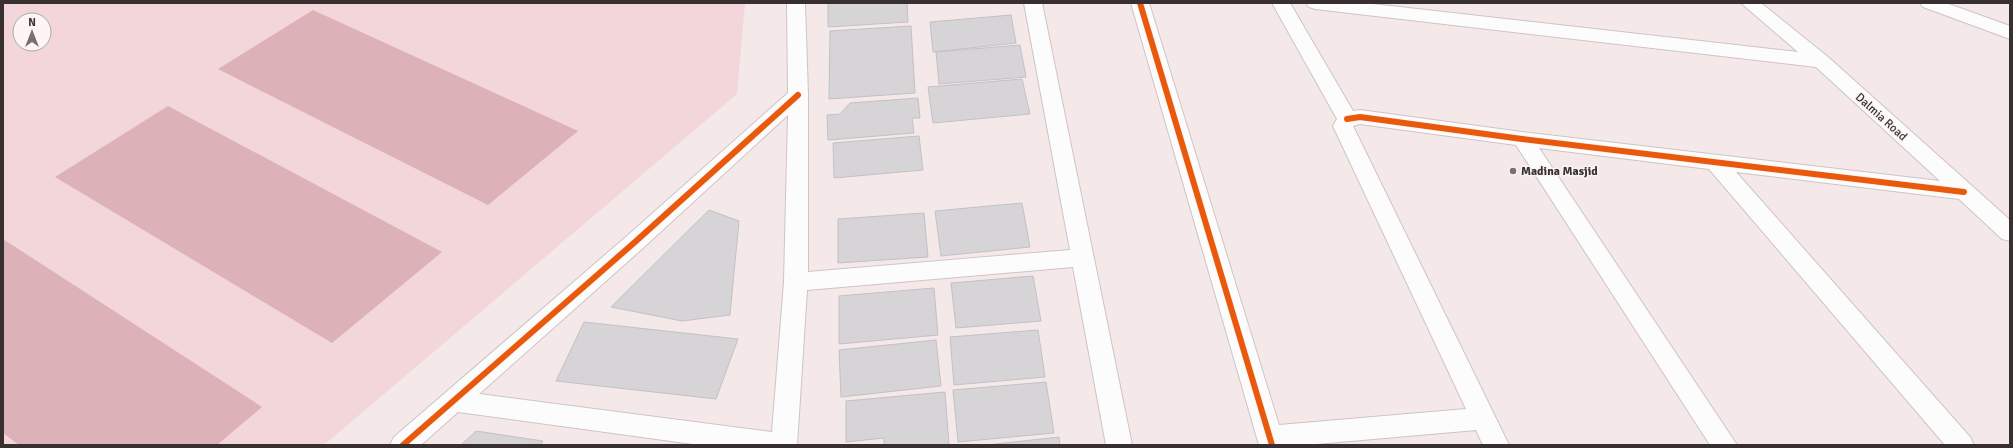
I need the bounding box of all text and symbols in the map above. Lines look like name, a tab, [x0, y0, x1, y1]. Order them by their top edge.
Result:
north arrow	[12, 12, 52, 52]
text: N	[28, 16, 36, 29]
street label: Dalmia Road	[1852, 90, 1910, 144]
place label: Madina Masjid	[1521, 164, 1598, 179]
marker: Madina Masjid	[1508, 166, 1518, 176]

